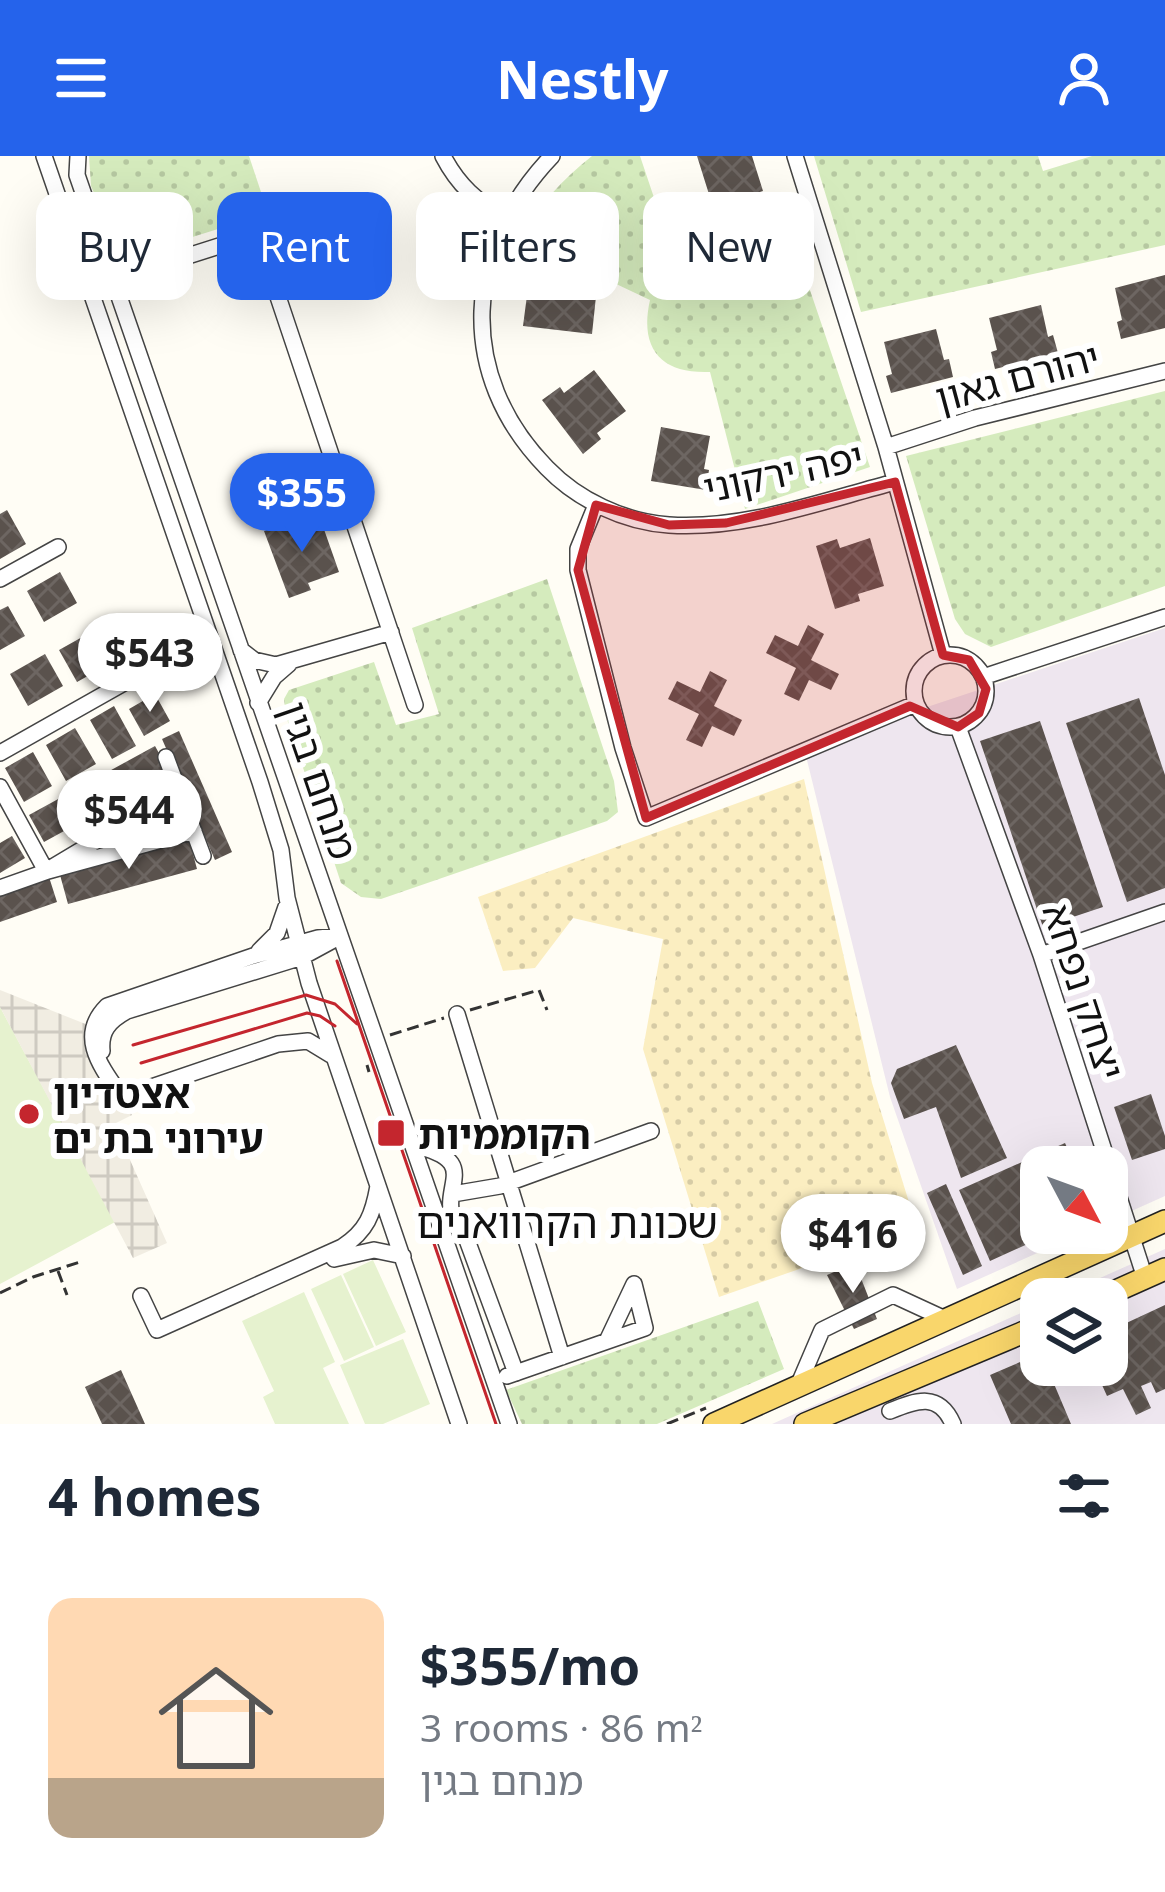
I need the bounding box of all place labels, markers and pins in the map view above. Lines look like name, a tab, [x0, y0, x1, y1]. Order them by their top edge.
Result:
pin: $355	[231, 453, 373, 555]
pin: $543	[79, 613, 221, 715]
pin: $544	[58, 770, 200, 872]
place label: אצטדיון עירוני בת ים	[53, 1066, 264, 1164]
marker: אצטדיון עירוני בת ים	[16, 1101, 42, 1127]
place label: הקוממיות	[418, 1107, 591, 1160]
marker: הקוממיות	[375, 1117, 407, 1149]
pin: $416	[782, 1194, 924, 1296]

